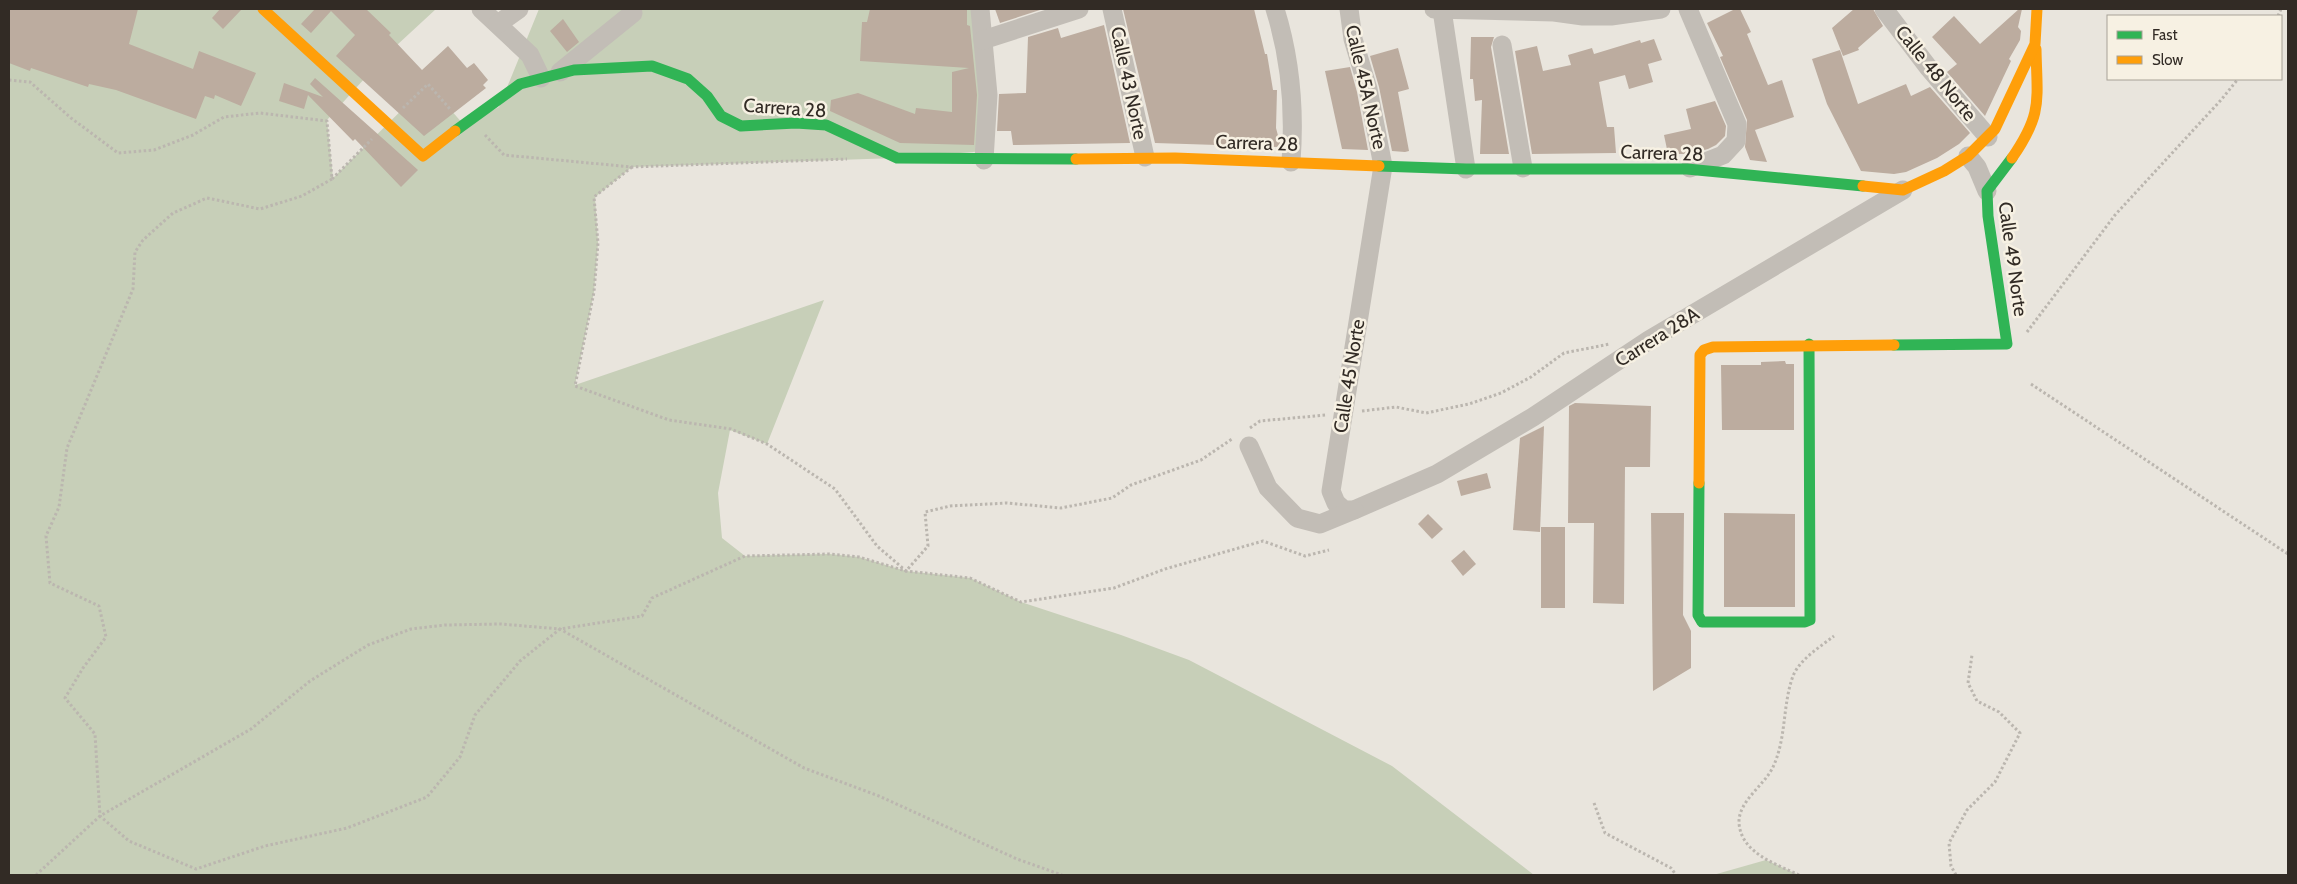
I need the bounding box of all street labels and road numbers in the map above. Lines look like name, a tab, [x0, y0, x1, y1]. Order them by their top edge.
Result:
street label: Calle 48 Norte	[1891, 21, 1982, 126]
street label: Calle 45A Norte	[1341, 23, 1392, 152]
street label: Calle 43 Norte	[1106, 24, 1152, 142]
street label: Carrera 28	[743, 94, 827, 122]
street label: Carrera 28	[1215, 130, 1299, 156]
street label: Carrera 28	[1620, 140, 1704, 166]
street label: Calle 49 Norte	[1994, 200, 2032, 318]
street label: Carrera 28A	[1611, 302, 1704, 372]
street label: Calle 45 Norte	[1329, 317, 1369, 435]

